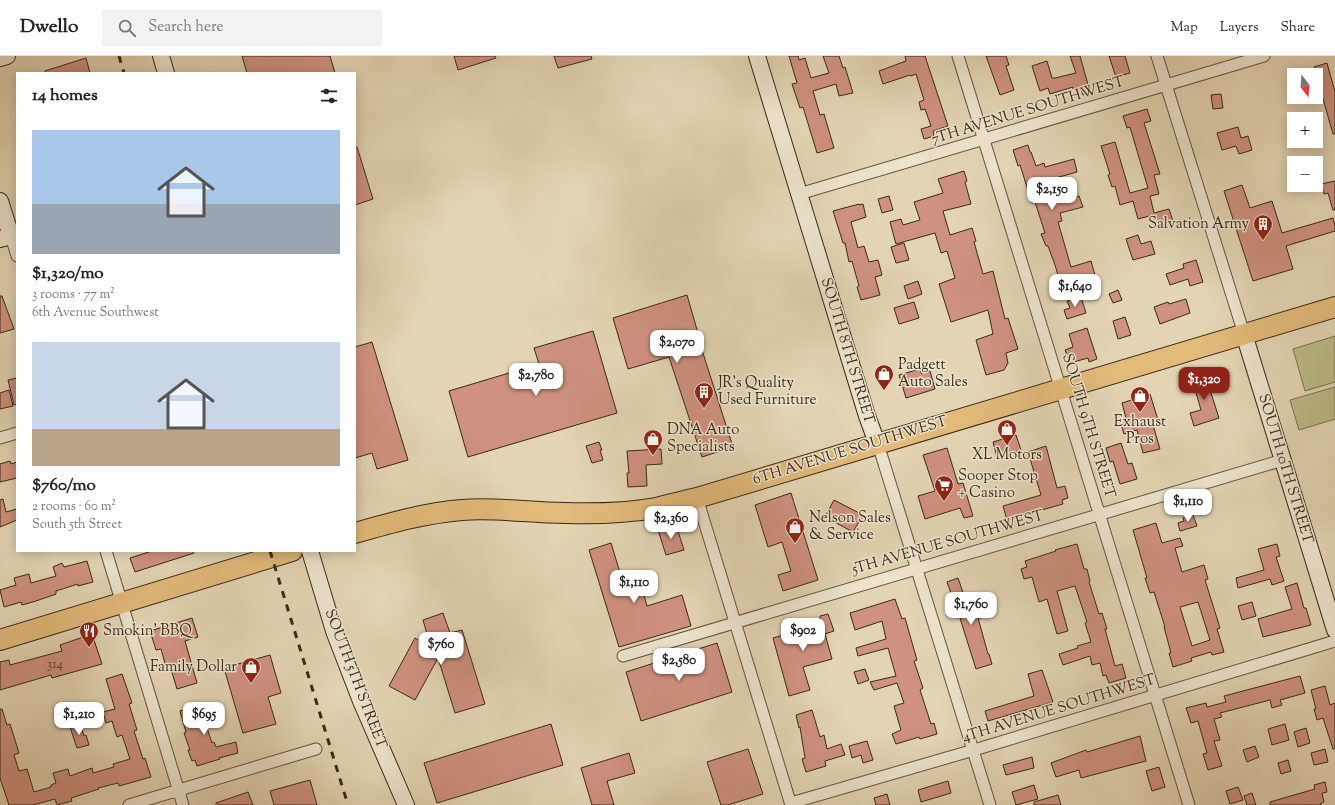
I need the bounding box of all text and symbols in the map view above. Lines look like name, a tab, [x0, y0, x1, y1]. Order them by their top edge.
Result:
search box	[102, 10, 382, 46]
text: Dwello	[20, 14, 78, 41]
icon: search	[116, 17, 138, 39]
text: Search here	[148, 17, 224, 38]
text: Map	[1171, 18, 1198, 38]
text: Layers	[1220, 18, 1258, 38]
text: Share	[1280, 18, 1315, 38]
north arrow	[1287, 68, 1323, 104]
map controls	[1287, 68, 1323, 192]
street label: 7TH AVENUE SOUTHWEST	[929, 71, 1128, 150]
text: 14 homes	[32, 84, 98, 108]
icon: filters	[318, 85, 340, 107]
button: +	[1287, 112, 1323, 148]
icon: home	[150, 156, 222, 228]
button: −	[1287, 156, 1323, 192]
pin: $2,150	[1019, 177, 1085, 211]
text: $2,150	[1036, 181, 1068, 199]
building icon: Salvation Army	[1252, 213, 1274, 241]
place label: Salvation Army	[1148, 214, 1250, 235]
text: $1,320/mo	[32, 262, 104, 286]
pin: $1,640	[1042, 274, 1108, 308]
street label: SOUTH 8TH STREET	[815, 275, 879, 427]
text: $1,640	[1058, 278, 1092, 296]
text: 3 rooms · 77 m²	[32, 286, 115, 304]
text: 6th Avenue Southwest	[32, 304, 159, 322]
pin: $2,070	[644, 330, 710, 364]
text: $2,070	[659, 334, 695, 352]
street label: SOUTH 9TH STREET	[1056, 351, 1120, 501]
place label: Padgett Auto Sales	[898, 355, 968, 393]
pin: $2,780	[503, 363, 569, 397]
shop icon: Padgett Auto Sales	[873, 363, 895, 391]
text: $2,780	[518, 367, 554, 385]
pin: $1,320	[1171, 367, 1237, 401]
icon: home	[150, 368, 222, 440]
text: $1,320	[1188, 371, 1220, 389]
place label: JR's Quality Used Furniture	[717, 373, 817, 411]
building icon: JR's Quality Used Furniture	[693, 381, 715, 409]
shop icon: Exhaust Pros	[1129, 385, 1151, 413]
street label: SOUTH 10TH STREET	[1252, 392, 1318, 547]
street label: 6TH AVENUE SOUTHWEST	[750, 411, 950, 491]
place label: Exhaust Pros	[1114, 412, 1166, 450]
shop icon: XL Motors	[996, 418, 1018, 446]
place label: DNA Auto Specialists	[667, 420, 739, 458]
shop icon: DNA Auto Specialists	[642, 428, 664, 456]
place label: XL Motors	[972, 445, 1042, 466]
place label: Sooper Stop + Casino	[958, 466, 1038, 504]
text: $760/mo	[32, 474, 96, 498]
supermarket icon: Sooper Stop + Casino	[933, 474, 955, 502]
pin: $1,110	[1155, 489, 1221, 523]
text: $1,110	[1173, 493, 1203, 511]
text: 2 rooms · 60 m²	[32, 498, 116, 516]
street label: 5TH AVENUE SOUTHWEST	[849, 505, 1047, 581]
pin: $2,360	[638, 506, 704, 540]
place label: Nelson Sales & Service	[809, 508, 891, 546]
text: $2,360	[654, 510, 688, 528]
text: South 5th Street	[32, 516, 122, 534]
shop icon: Nelson Sales & Service	[784, 516, 806, 544]
pin: $1,110	[601, 570, 667, 604]
text: $1,110	[619, 574, 649, 592]
pin: $1,760	[938, 592, 1004, 626]
text: $1,760	[954, 596, 988, 614]
street label: SOUTH 5TH STREET	[319, 606, 391, 752]
pin: $902	[779, 618, 827, 652]
restaurant icon: Smokin' BBQ	[78, 620, 100, 648]
place label: Smokin' BBQ	[103, 621, 194, 642]
text: $902	[790, 622, 816, 640]
pin: $760	[417, 632, 465, 666]
text: $760	[428, 636, 454, 654]
pin: $2,580	[646, 648, 712, 682]
text: $2,580	[662, 652, 696, 670]
house number: 314	[47, 656, 64, 674]
shop icon: Family Dollar	[240, 656, 262, 684]
place label: Family Dollar	[150, 657, 237, 678]
street label: 4TH AVENUE SOUTHWEST	[960, 669, 1159, 748]
pin: $1,210	[46, 702, 112, 736]
pin: $695	[180, 702, 228, 736]
text: $1,210	[63, 706, 95, 724]
text: $695	[192, 706, 216, 724]

